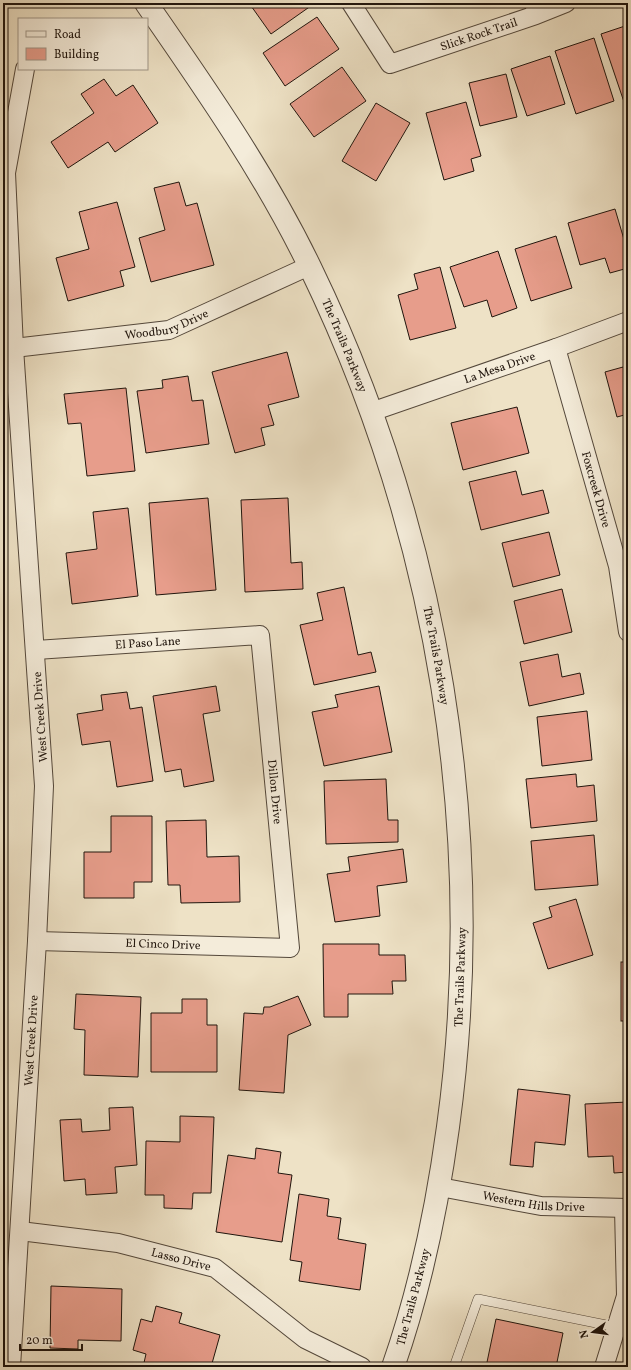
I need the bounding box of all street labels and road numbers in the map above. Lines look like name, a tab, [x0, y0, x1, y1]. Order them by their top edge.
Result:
street label: Slick Rock Trail	[438, 15, 520, 56]
street label: The Trails Parkway	[317, 297, 370, 395]
street label: Woodbury Drive	[124, 306, 212, 344]
street label: La Mesa Drive	[462, 349, 538, 388]
street label: Foxcreek Drive	[577, 450, 614, 530]
street label: The Trails Parkway	[418, 605, 452, 707]
street label: El Paso Lane	[114, 633, 181, 654]
street label: West Creek Drive	[30, 671, 52, 763]
street label: Dillon Drive	[263, 759, 285, 825]
street label: The Trails Parkway	[451, 926, 471, 1027]
street label: El Cinco Drive	[125, 936, 201, 954]
street label: West Creek Drive	[21, 994, 43, 1087]
street label: Western Hills Drive	[481, 1188, 585, 1216]
street label: Lasso Drive	[149, 1245, 213, 1276]
street label: The Trails Parkway	[393, 1246, 435, 1348]

